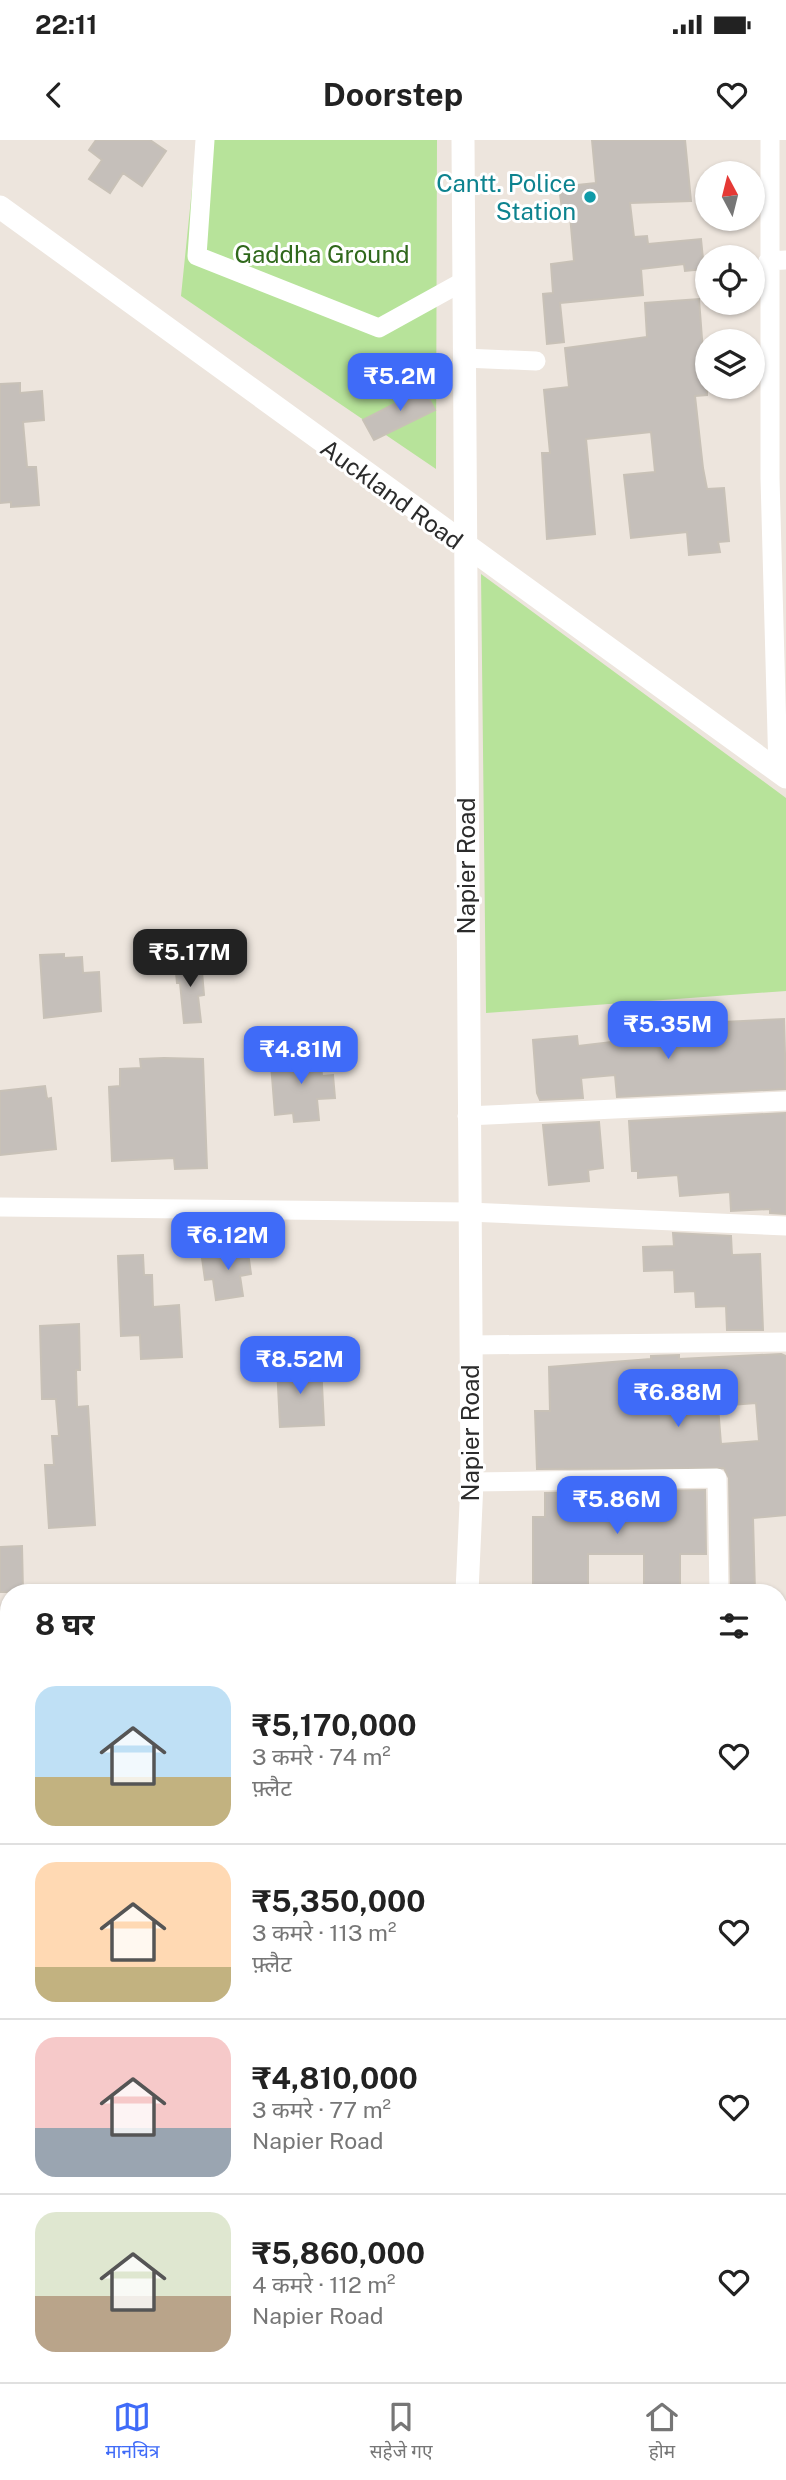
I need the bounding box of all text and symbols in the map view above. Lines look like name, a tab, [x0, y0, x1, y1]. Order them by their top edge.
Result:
text: 22:11	[35, 9, 97, 40]
icon: back	[35, 76, 73, 114]
text: Doorstep	[323, 76, 463, 113]
icon: heart	[713, 76, 751, 114]
north arrow	[695, 161, 765, 231]
map controls	[695, 161, 765, 399]
place label: Cantt. Police Station	[436, 169, 576, 225]
marker: Cantt. Police Station	[582, 189, 598, 205]
park label: Gaddha Ground	[234, 240, 410, 268]
button: locate	[695, 245, 765, 315]
button: layers	[695, 329, 765, 399]
pin: ₹5.2M	[351, 354, 449, 413]
text: ₹5.2M	[364, 362, 436, 389]
street label: Auckland Road	[316, 433, 468, 555]
street label: Napier Road	[452, 797, 480, 935]
pin: ₹5.17M	[133, 930, 247, 989]
text: ₹5.17M	[149, 938, 231, 965]
pin: ₹5.35M	[611, 1002, 725, 1061]
text: ₹5.35M	[624, 1010, 712, 1037]
pin: ₹4.81M	[244, 1026, 358, 1086]
text: ₹4.81M	[260, 1035, 342, 1062]
pin: ₹6.12M	[171, 1212, 285, 1272]
text: ₹6.12M	[187, 1221, 269, 1248]
pin: ₹8.52M	[243, 1336, 357, 1396]
text: ₹8.52M	[256, 1345, 344, 1372]
street label: Napier Road	[456, 1364, 484, 1502]
pin: ₹6.88M	[621, 1370, 735, 1429]
text: ₹6.88M	[634, 1378, 722, 1405]
pin: ₹5.86M	[560, 1476, 674, 1536]
text: ₹5.86M	[573, 1485, 661, 1512]
text: 8 घर	[35, 1606, 95, 1642]
icon: filters	[715, 1607, 753, 1645]
text: ₹5,170,000	[252, 1707, 417, 1743]
icon: home	[91, 1714, 175, 1798]
icon: heart	[715, 1737, 753, 1775]
text: 3 कमरे · 74 m²	[252, 1743, 391, 1770]
text: फ़्लैट	[252, 1774, 292, 1801]
text: ₹5,350,000	[252, 1883, 426, 1919]
icon: home	[91, 1890, 175, 1974]
icon: heart	[715, 1913, 753, 1951]
text: 3 कमरे · 113 m²	[252, 1919, 396, 1946]
text: फ़्लैट	[252, 1950, 292, 1977]
text: ₹4,810,000	[252, 2060, 418, 2096]
icon: home	[91, 2065, 175, 2149]
icon: heart	[715, 2088, 753, 2126]
text: 3 कमरे · 77 m²	[252, 2096, 391, 2123]
text: Napier Road	[252, 2127, 383, 2154]
text: ₹5,860,000	[252, 2235, 425, 2271]
icon: home	[91, 2240, 175, 2324]
icon: heart	[715, 2263, 753, 2301]
text: 4 कमरे · 112 m²	[252, 2271, 396, 2298]
text: Napier Road	[252, 2302, 383, 2329]
tab: मानचित्र	[105, 2398, 159, 2466]
tab: सहेजे गए	[370, 2398, 433, 2466]
tab: होम	[643, 2398, 681, 2466]

